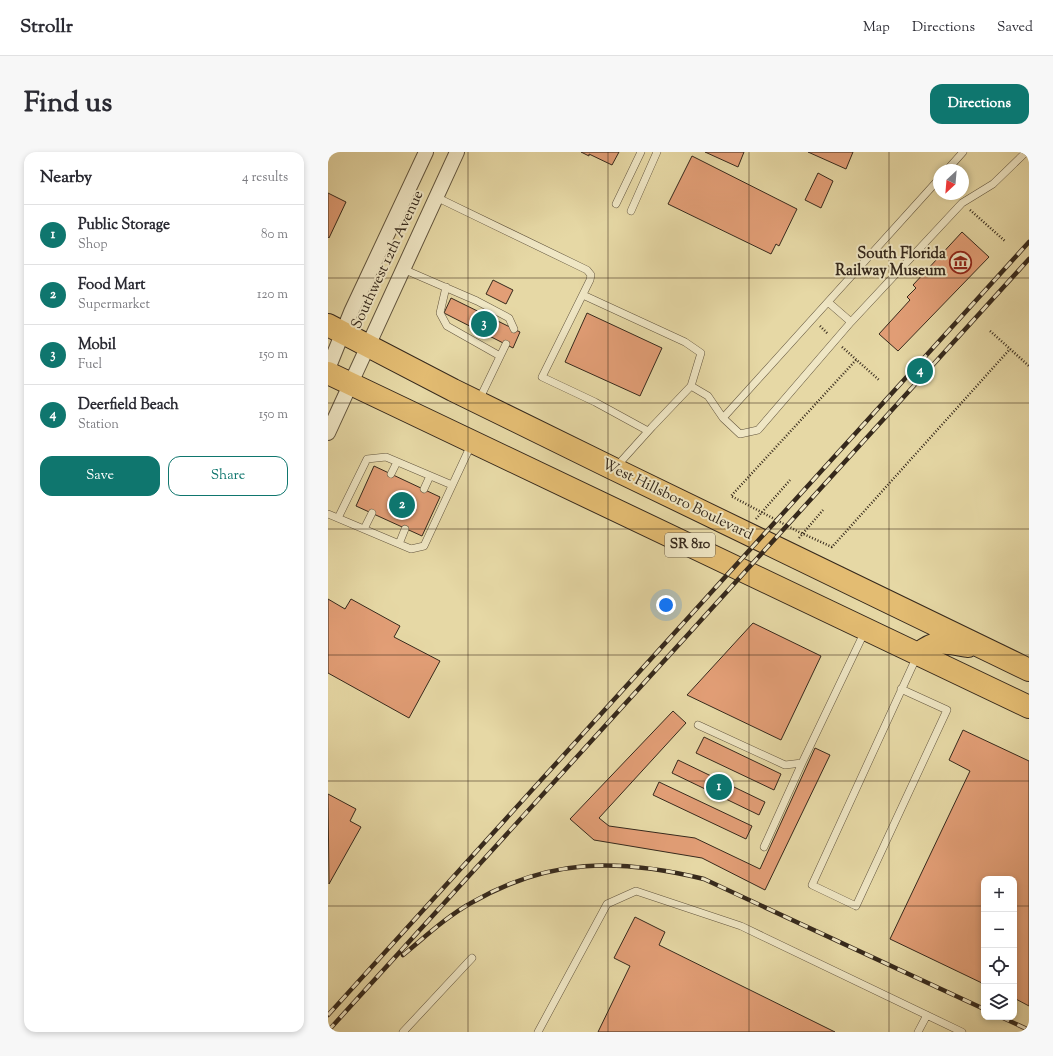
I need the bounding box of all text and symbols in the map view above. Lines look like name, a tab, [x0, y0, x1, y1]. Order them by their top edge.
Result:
text: Strollr	[20, 14, 73, 41]
text: Map	[863, 18, 890, 38]
text: Directions	[912, 18, 975, 38]
text: Saved	[997, 18, 1033, 38]
text: Find us	[24, 84, 112, 124]
button: Directions	[930, 84, 1029, 124]
north arrow	[933, 164, 969, 200]
text: Nearby	[40, 166, 92, 190]
text: 4 results	[242, 169, 288, 187]
street label: Southwest 12th Avenue	[347, 187, 429, 333]
text: Public Storage	[78, 215, 170, 236]
text: 1	[51, 226, 55, 244]
text: 80 m	[261, 226, 288, 244]
text: Shop	[78, 236, 107, 254]
place label: South Florida Railway Museum	[835, 244, 947, 282]
museum icon: South Florida Railway Museum	[948, 250, 974, 276]
text: Food Mart	[78, 275, 145, 296]
text: 2	[50, 286, 56, 304]
text: 120 m	[257, 286, 288, 304]
text: Supermarket	[78, 296, 150, 314]
pin: 3	[471, 309, 497, 339]
text: Mobil	[78, 335, 116, 356]
text: 3	[50, 346, 56, 364]
text: 150 m	[259, 346, 288, 364]
text: Fuel	[78, 356, 102, 374]
pin: 4	[907, 356, 933, 386]
text: Deerfield Beach	[78, 395, 179, 416]
text: 4	[50, 406, 56, 424]
text: 150 m	[259, 406, 288, 424]
text: Station	[78, 416, 119, 434]
street label: West Hillsboro Boulevard	[598, 454, 757, 546]
button: Save	[40, 456, 160, 496]
button: Share	[168, 456, 288, 496]
pin: 2	[389, 490, 415, 520]
road number: SR 810	[665, 533, 715, 557]
your location	[656, 595, 676, 615]
pin: 1	[706, 772, 732, 802]
map controls	[981, 876, 1017, 1020]
button: +	[981, 876, 1017, 912]
button: −	[981, 912, 1017, 948]
button: locate	[981, 948, 1017, 984]
button: layers	[981, 984, 1017, 1020]

